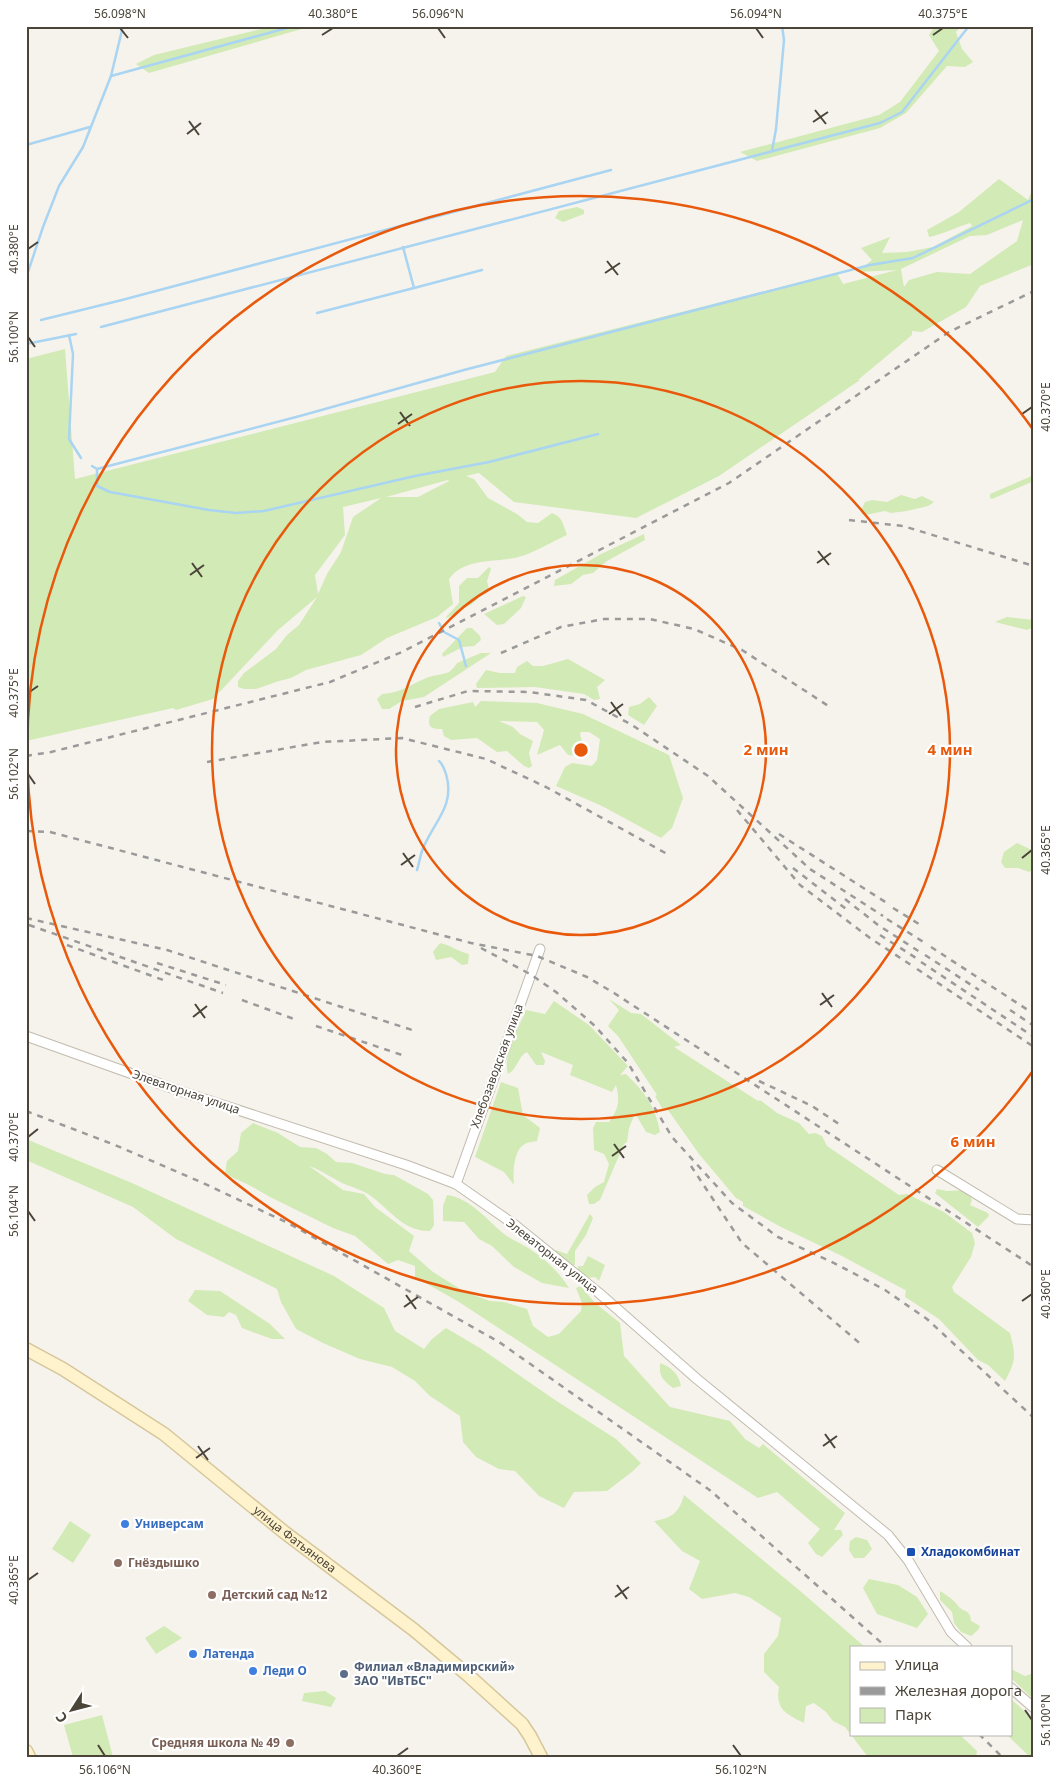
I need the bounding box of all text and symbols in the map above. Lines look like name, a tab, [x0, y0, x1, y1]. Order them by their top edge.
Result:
text: 56.098°N	[94, 5, 146, 22]
text: 40.380°E	[308, 5, 358, 22]
text: 56.096°N	[412, 5, 464, 22]
text: 56.094°N	[730, 5, 782, 22]
text: 40.375°E	[918, 5, 968, 22]
text: 40.380°E	[5, 224, 22, 274]
text: 56.100°N	[5, 311, 22, 363]
text: 40.370°E	[1037, 382, 1054, 432]
text: 40.375°E	[5, 668, 22, 718]
text: 2 мин	[744, 739, 789, 759]
text: 4 мин	[928, 739, 973, 759]
centre of rings	[572, 741, 590, 759]
text: 56.102°N	[5, 748, 22, 800]
text: 40.365°E	[1037, 825, 1054, 875]
street label: Хлебозаводская улица	[466, 1001, 527, 1130]
street label: Элеваторная улица	[130, 1065, 242, 1118]
text: 40.370°E	[5, 1112, 22, 1162]
text: 6 мин	[951, 1131, 996, 1151]
text: 56.104°N	[5, 1185, 22, 1237]
street label: Элеваторная улица	[503, 1214, 602, 1297]
text: 40.360°E	[1037, 1269, 1054, 1319]
street label: улица Фатьянова	[250, 1501, 340, 1576]
place label: Универсам	[135, 1515, 204, 1532]
marker: Универсам	[119, 1518, 131, 1530]
place label: Хладокомбинат	[921, 1543, 1020, 1560]
marker: Хладокомбинат	[905, 1546, 917, 1558]
place label: Гнёздышко	[128, 1554, 199, 1571]
text: 40.365°E	[5, 1555, 22, 1605]
marker: Гнёздышко	[112, 1557, 124, 1569]
place label: Детский сад №12	[222, 1586, 328, 1603]
marker: Детский сад №12	[206, 1589, 218, 1601]
place label: Латенда	[203, 1645, 254, 1662]
legend	[850, 1646, 1012, 1736]
marker: Латенда	[187, 1648, 199, 1660]
text: Улица	[895, 1654, 939, 1674]
place label: Филиал «Владимирский» ЗАО "ИвТБС"	[354, 1658, 515, 1689]
place label: Леди О	[263, 1662, 307, 1679]
marker: Леди О	[247, 1665, 259, 1677]
marker: Филиал «Владимирский» ЗАО "ИвТБС"	[338, 1668, 350, 1680]
text: Железная дорога	[895, 1680, 1022, 1700]
north arrow	[48, 1686, 98, 1736]
text: 56.100°N	[1037, 1694, 1054, 1746]
text: Парк	[895, 1704, 931, 1724]
text: С	[51, 1709, 71, 1727]
place label: Средняя школа № 49	[152, 1734, 280, 1751]
marker: Средняя школа № 49	[284, 1737, 296, 1749]
text: 56.106°N	[79, 1761, 131, 1778]
text: 40.360°E	[372, 1761, 422, 1778]
text: 56.102°N	[715, 1761, 767, 1778]

